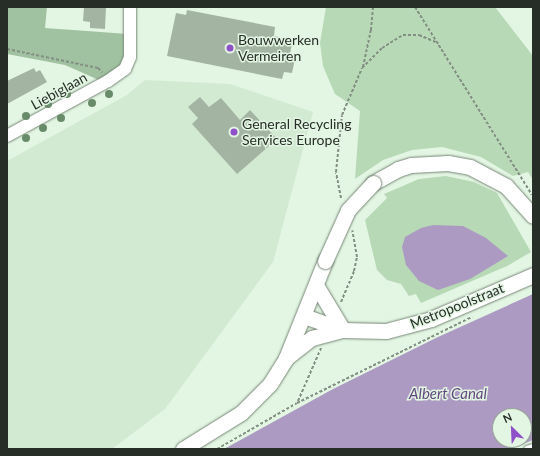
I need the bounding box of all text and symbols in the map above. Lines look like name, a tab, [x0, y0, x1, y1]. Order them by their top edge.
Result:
place label: Bouwwerken Vermeiren	[238, 32, 319, 64]
marker: Bouwwerken Vermeiren	[225, 43, 235, 53]
street label: Liebiglaan	[28, 69, 90, 113]
place label: General Recycling Services Europe	[242, 116, 351, 148]
marker: General Recycling Services Europe	[229, 127, 239, 137]
street label: Metropoolstraat	[408, 280, 506, 332]
water label: Albert Canal	[409, 385, 487, 403]
north arrow	[492, 408, 532, 448]
text: N	[501, 410, 514, 425]

